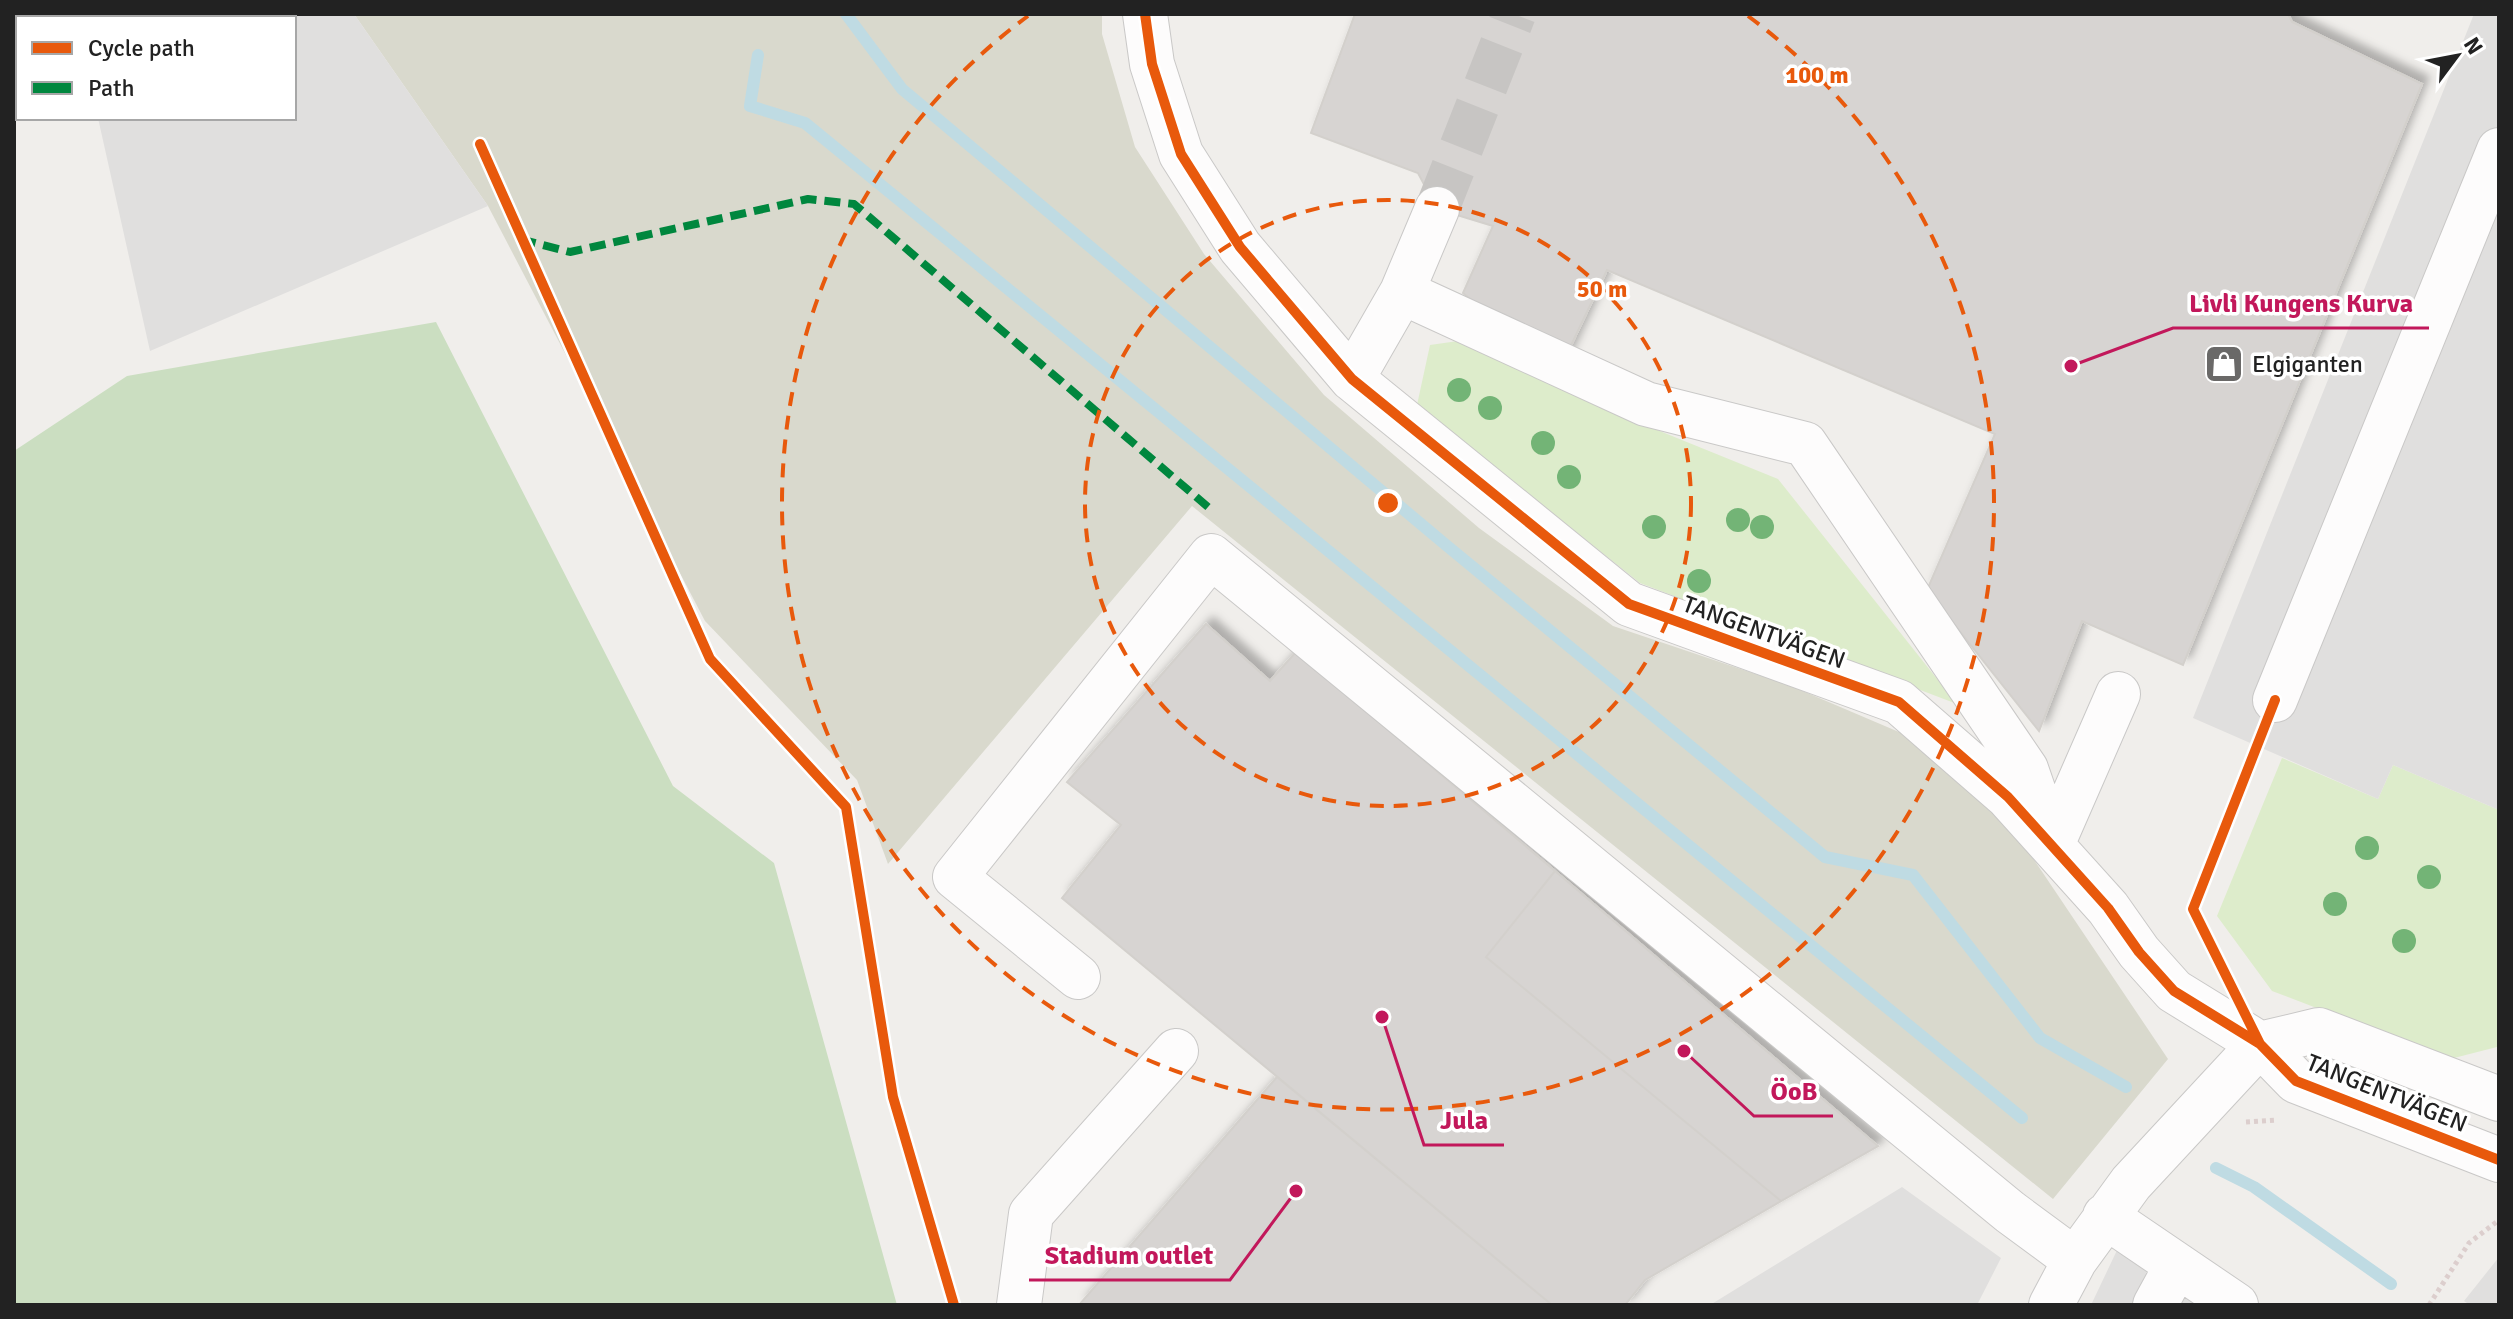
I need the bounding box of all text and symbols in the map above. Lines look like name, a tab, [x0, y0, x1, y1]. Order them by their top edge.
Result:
legend	[16, 16, 296, 120]
north arrow	[2417, 16, 2497, 96]
text: N	[2458, 32, 2489, 59]
text: Cycle path	[88, 33, 195, 63]
text: 100 m	[1785, 60, 1849, 90]
text: Path	[88, 73, 134, 103]
text: 50 m	[1577, 274, 1627, 304]
callout: Livli Kungens Kurva	[2173, 278, 2429, 328]
text: Livli Kungens Kurva	[2189, 288, 2413, 320]
shop icon: Elgiganten	[2203, 343, 2245, 385]
place label: Elgiganten	[2252, 349, 2363, 379]
centre of rings	[1374, 489, 1402, 517]
street label: TANGENTVÄGEN	[1679, 589, 1849, 675]
street label: TANGENTVÄGEN	[2302, 1047, 2472, 1139]
callout: ÖoB	[1754, 1066, 1833, 1116]
text: ÖoB	[1771, 1076, 1817, 1108]
callout: Jula	[1424, 1095, 1504, 1145]
text: Jula	[1440, 1105, 1488, 1137]
callout: Stadium outlet	[1029, 1230, 1230, 1280]
text: Stadium outlet	[1045, 1240, 1213, 1272]

